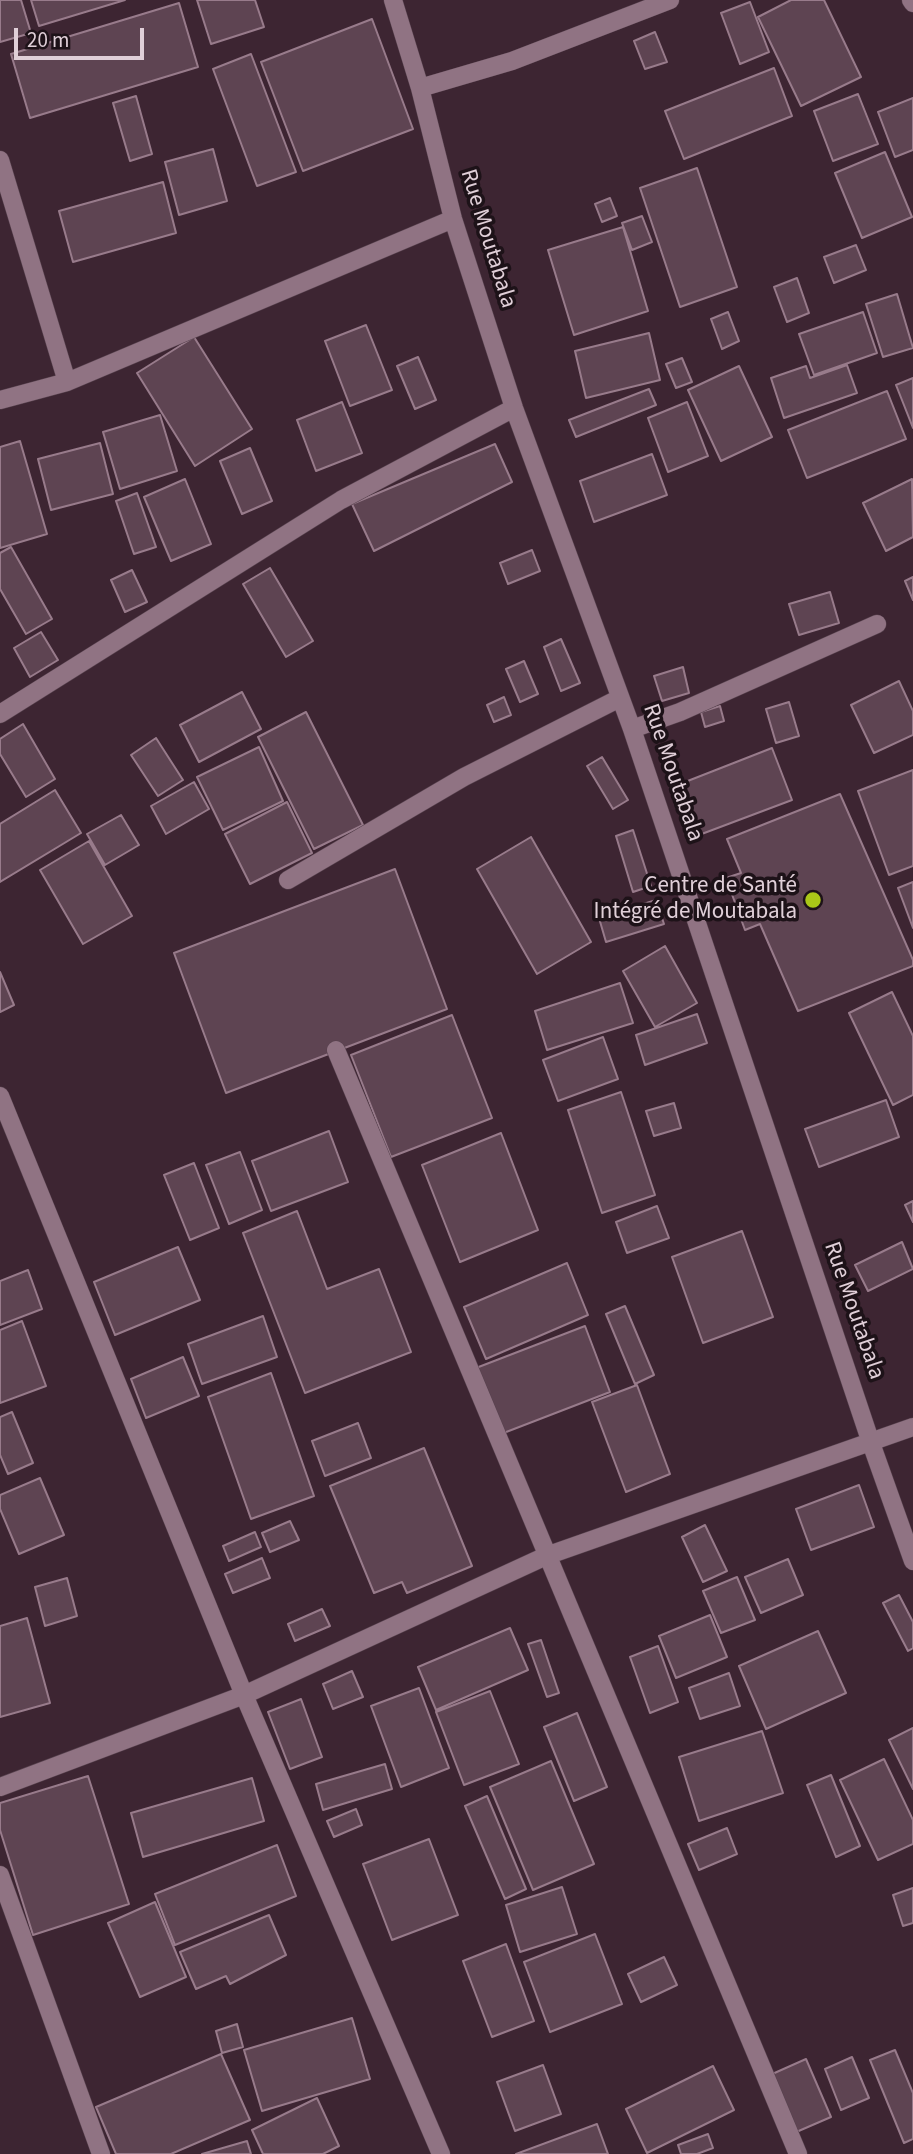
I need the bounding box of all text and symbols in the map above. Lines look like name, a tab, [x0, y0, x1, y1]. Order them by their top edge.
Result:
scale bar	[18, 14, 147, 58]
text: 20 m	[27, 25, 69, 55]
street label: Rue Moutabala	[453, 166, 521, 312]
street label: Rue Moutabala	[636, 701, 708, 845]
place label: Centre de Santé Intégré de Moutabala	[594, 873, 797, 927]
marker: Centre de Santé Intégré de Moutabala	[803, 890, 823, 910]
street label: Rue Moutabala	[817, 1239, 889, 1383]

